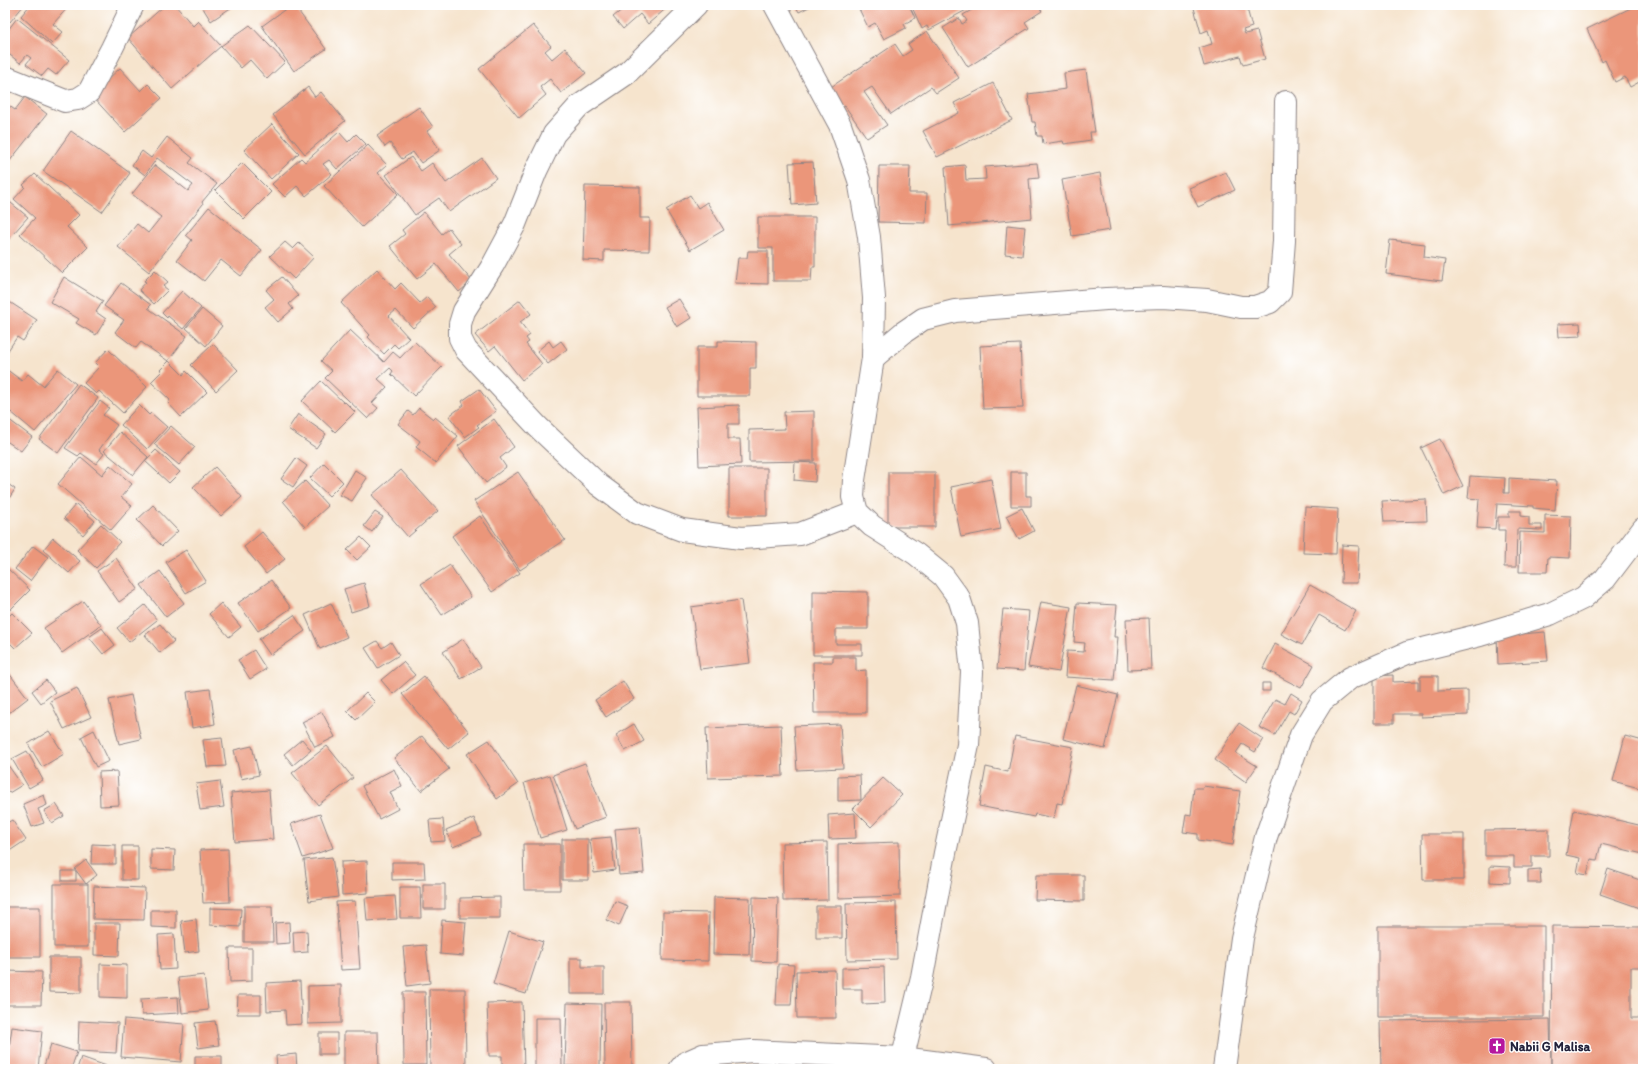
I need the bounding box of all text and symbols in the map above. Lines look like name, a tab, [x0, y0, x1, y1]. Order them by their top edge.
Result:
church icon: Nabii G Malisa	[1487, 1036, 1507, 1056]
place label: Nabii G Malisa	[1510, 1039, 1590, 1054]

